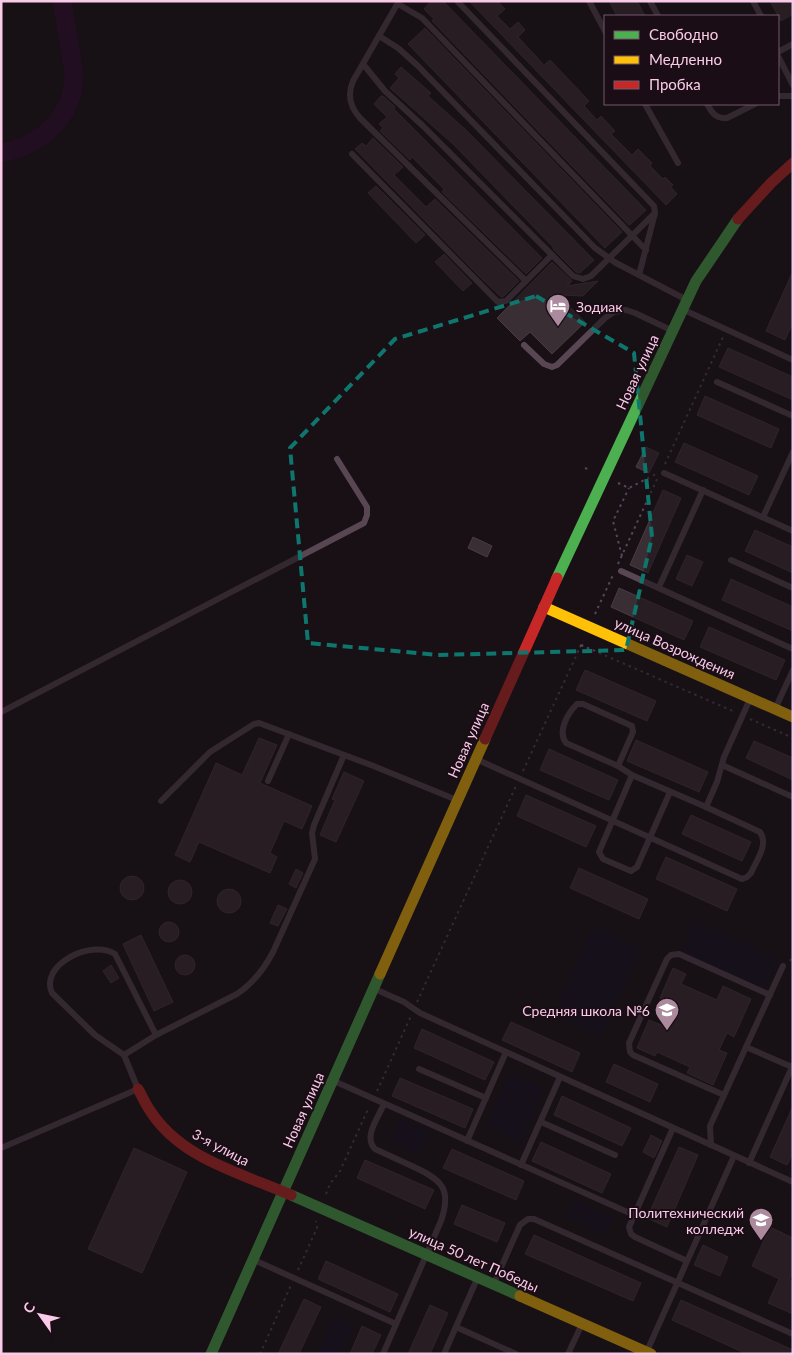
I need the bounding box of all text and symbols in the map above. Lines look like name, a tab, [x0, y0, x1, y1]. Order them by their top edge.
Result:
legend	[604, 15, 779, 105]
text: Свободно	[649, 25, 718, 43]
text: Медленно	[649, 50, 722, 68]
text: Пробка	[649, 75, 701, 93]
hotel icon: Зодиак	[545, 293, 571, 327]
place label: Зодиак	[576, 298, 623, 315]
street label: Новая улица	[612, 332, 662, 412]
street label: улица Возрождения	[612, 614, 738, 682]
street label: Новая улица	[444, 699, 492, 780]
school or university icon: Средняя школа №6	[654, 997, 680, 1031]
place label: Средняя школа №6	[522, 1002, 650, 1019]
street label: Новая улица	[279, 1069, 327, 1150]
street label: 3-я улица	[190, 1125, 252, 1169]
place label: Политехнический колледж	[628, 1204, 744, 1237]
school or university icon: Политехнический колледж	[748, 1207, 774, 1241]
street label: улица 50 лет Победы	[407, 1223, 541, 1295]
north arrow	[15, 1290, 65, 1340]
text: С	[19, 1299, 39, 1316]

